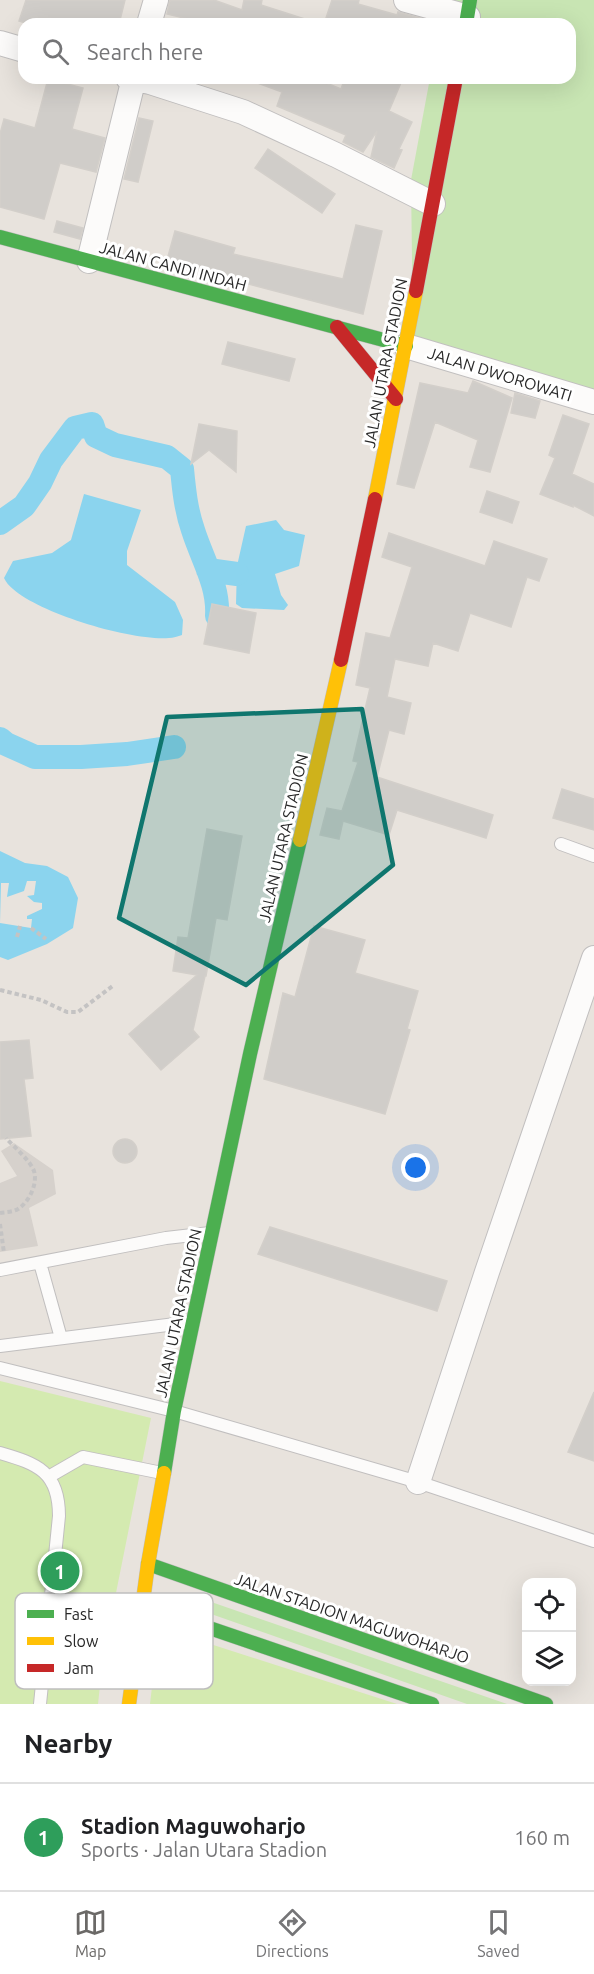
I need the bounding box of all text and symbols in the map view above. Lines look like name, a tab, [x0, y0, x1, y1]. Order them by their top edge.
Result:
search box	[18, 18, 576, 84]
icon: search	[39, 35, 72, 68]
text: Search here	[87, 39, 203, 64]
street label: JALAN CANDI INDAH	[97, 238, 249, 294]
street label: JALAN UTARA STADION	[360, 277, 410, 449]
street label: JALAN DWOROWATI	[426, 343, 574, 405]
street label: JALAN UTARA STADION	[255, 752, 311, 924]
your location	[401, 1153, 430, 1182]
street label: JALAN UTARA STADION	[151, 1227, 205, 1399]
pin: 1	[40, 1548, 80, 1594]
street label: JALAN STADION MAGUWOHARJO	[232, 1569, 472, 1667]
map controls	[522, 1578, 576, 1686]
button: locate	[522, 1578, 576, 1632]
legend	[15, 1593, 213, 1689]
text: Fast	[64, 1605, 94, 1623]
text: Slow	[64, 1632, 99, 1650]
button: layers	[522, 1632, 576, 1686]
text: Jam	[64, 1659, 94, 1677]
text: Nearby	[24, 1729, 112, 1758]
text: Stadion Maguwoharjo	[81, 1813, 306, 1838]
text: 1	[38, 1826, 49, 1849]
text: 160 m	[514, 1826, 570, 1849]
text: Sports · Jalan Utara Stadion	[81, 1838, 327, 1861]
tab: Map	[74, 1906, 107, 1960]
tab: Directions	[256, 1906, 329, 1960]
tab: Saved	[477, 1906, 520, 1960]

